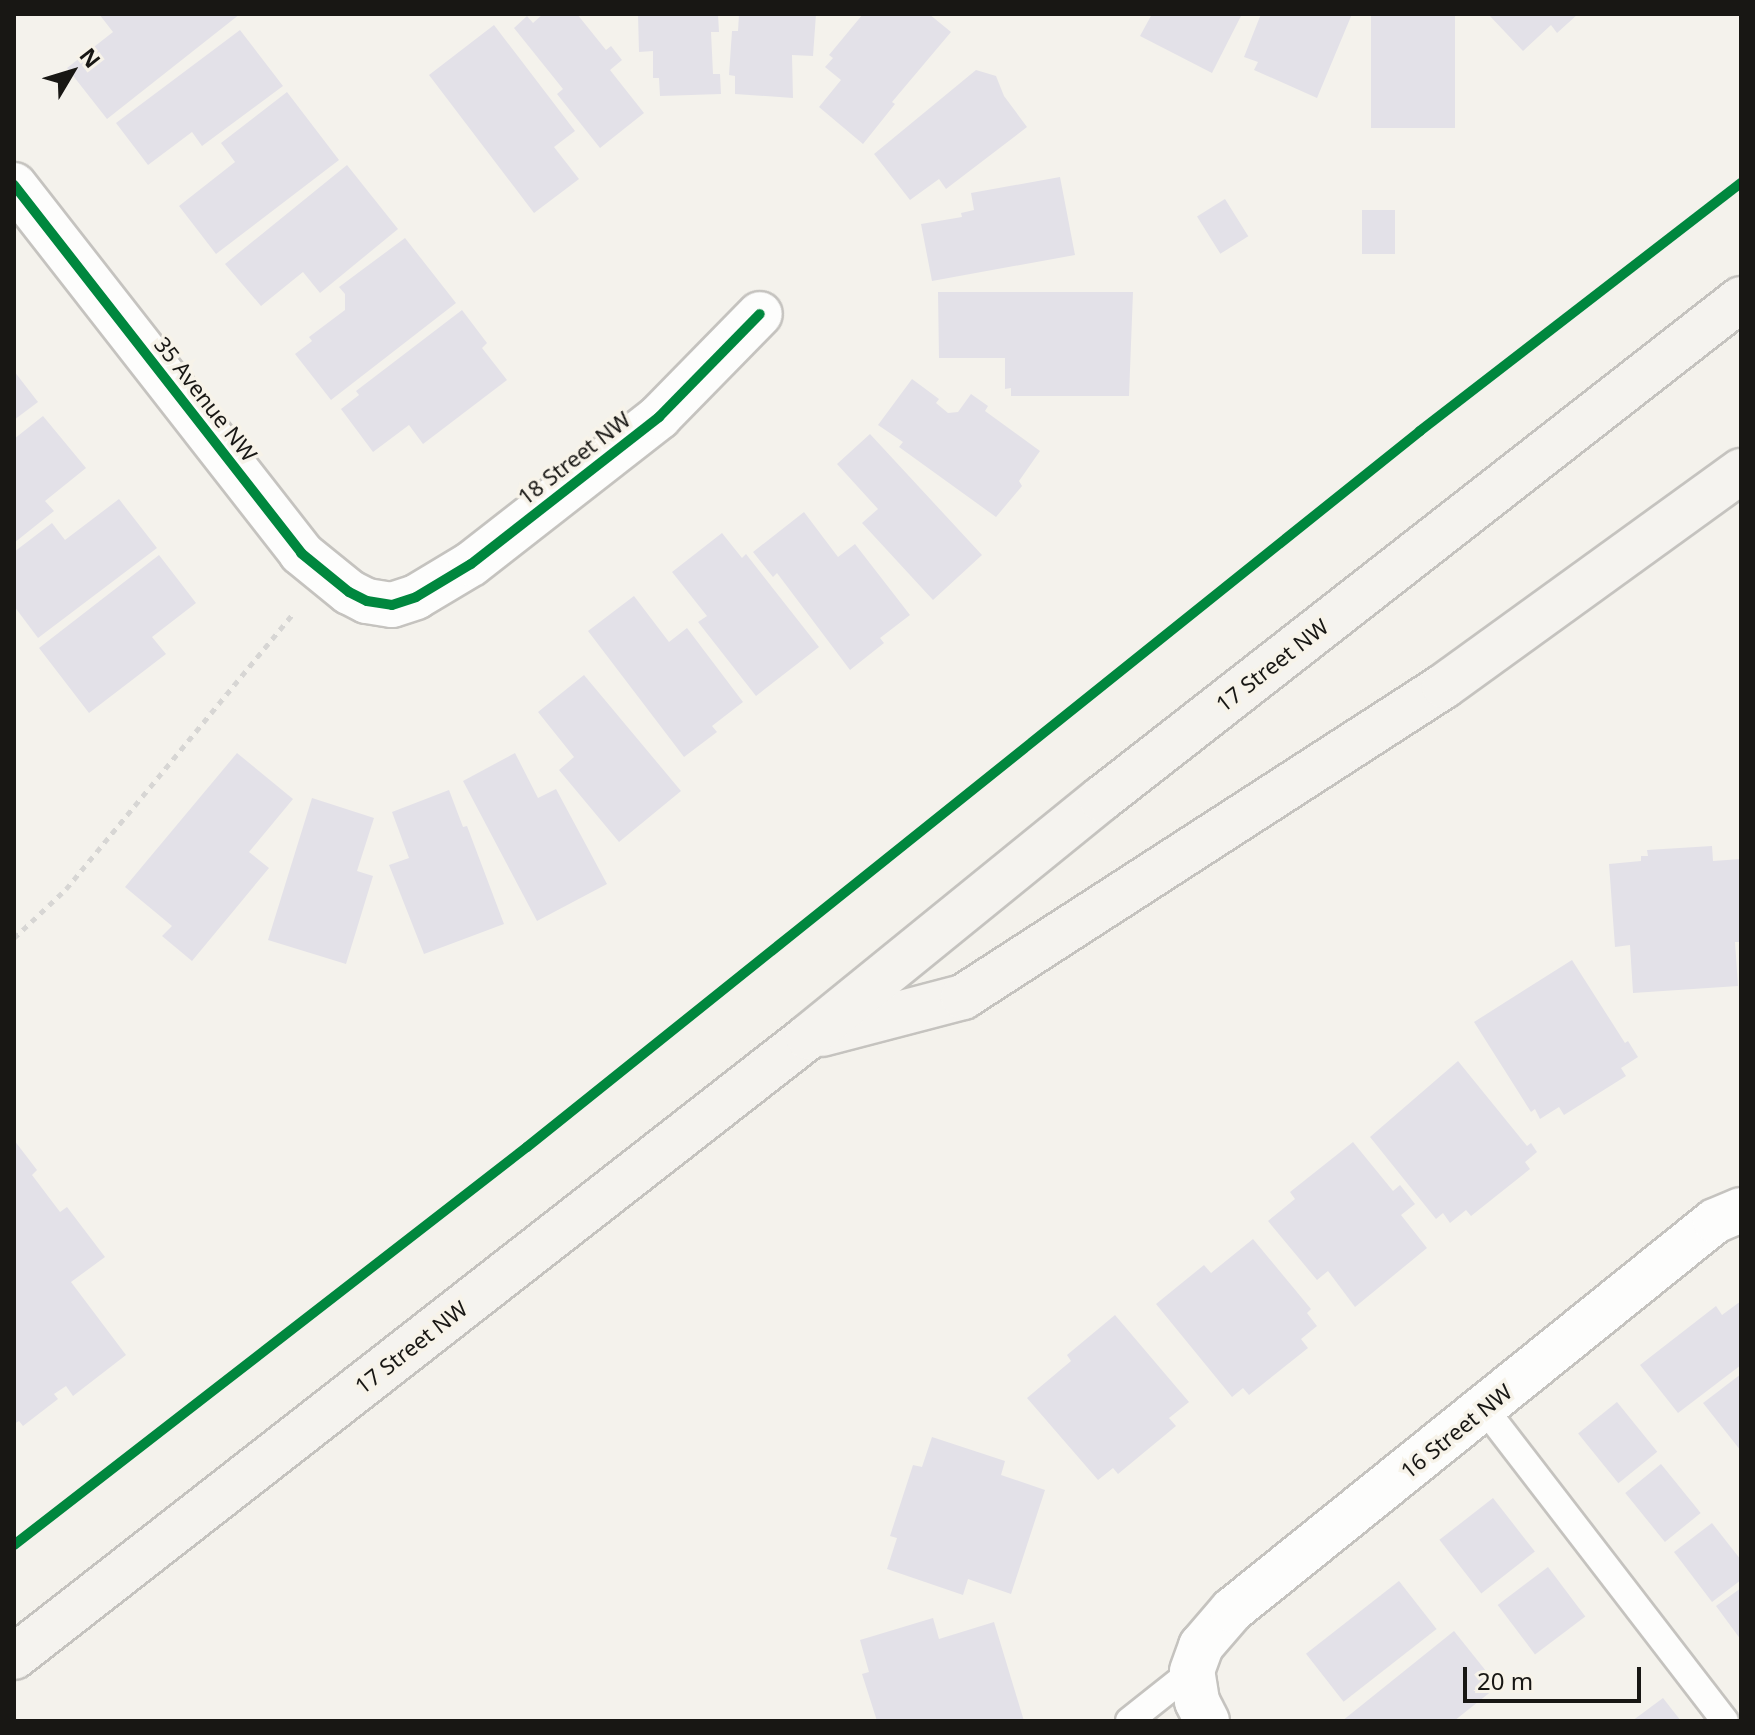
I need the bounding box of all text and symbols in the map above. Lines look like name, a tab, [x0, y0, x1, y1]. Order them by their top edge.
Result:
north arrow	[32, 32, 112, 112]
text: N	[74, 41, 108, 74]
street label: 35 Avenue NW	[149, 331, 263, 467]
street label: 18 Street NW	[513, 406, 635, 510]
street label: 17 Street NW	[1211, 613, 1333, 717]
street label: 17 Street NW	[350, 1295, 472, 1399]
street label: 16 Street NW	[1395, 1378, 1517, 1484]
scale bar	[1467, 1651, 1645, 1701]
text: 20 m	[1477, 1664, 1533, 1697]

